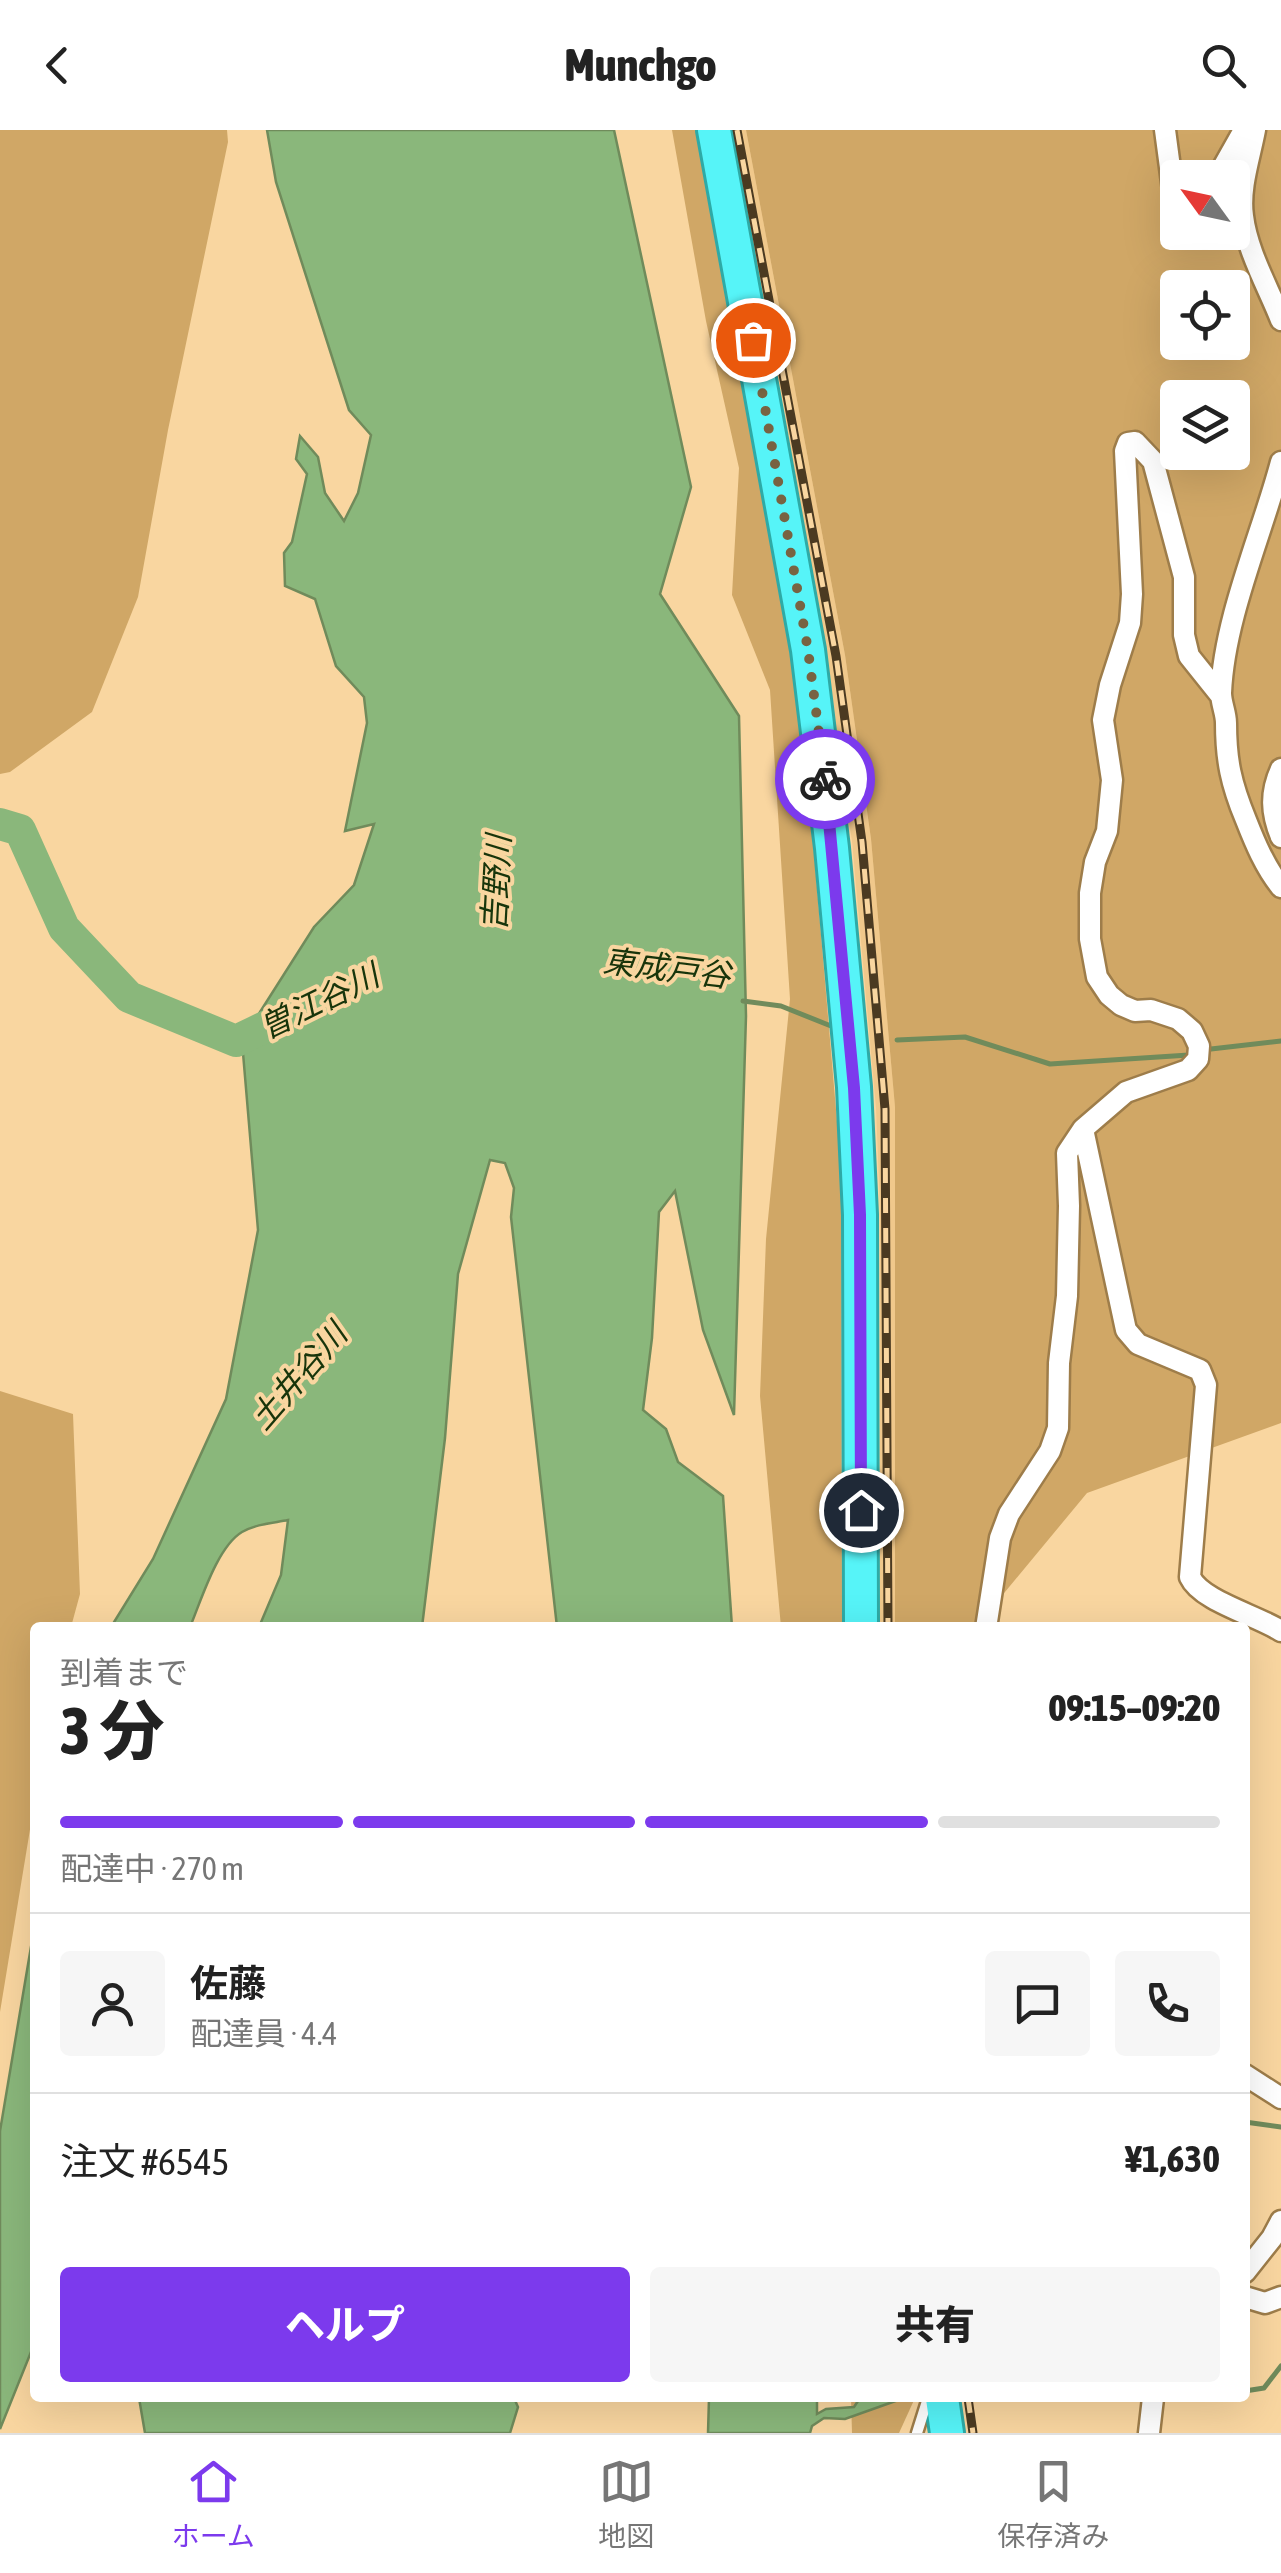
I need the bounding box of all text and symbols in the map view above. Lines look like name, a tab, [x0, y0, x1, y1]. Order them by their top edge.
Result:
icon: back	[30, 38, 85, 93]
icon: search	[1196, 38, 1251, 93]
text: Munchgo	[565, 39, 716, 91]
north arrow	[1160, 160, 1250, 250]
map controls	[1160, 160, 1250, 470]
button: locate	[1160, 270, 1250, 360]
pin	[711, 298, 796, 383]
icon: bag	[726, 313, 781, 368]
button: layers	[1160, 380, 1250, 470]
courier	[775, 729, 875, 829]
icon: bike	[798, 752, 853, 807]
water label: 吉野川	[475, 831, 517, 932]
water label: 東成戸谷	[601, 942, 736, 995]
water label: 曽江谷川	[253, 955, 387, 1046]
water label: 土井谷川	[242, 1313, 356, 1436]
pin	[819, 1468, 904, 1553]
icon: home	[834, 1483, 889, 1538]
text: 到着まで	[60, 1654, 188, 1691]
text: 09:15–09:20	[1048, 1686, 1220, 1729]
text: 3 分	[60, 1693, 164, 1768]
text: 配達中 · 270 m	[60, 1850, 244, 1887]
button: person	[60, 1951, 165, 2056]
button: chat	[985, 1951, 1090, 2056]
button: phone	[1115, 1951, 1220, 2056]
text: 佐藤	[190, 1962, 266, 2005]
text: 配達員 · 4.4	[190, 2015, 337, 2052]
text: ¥1,630	[1125, 2137, 1220, 2180]
text: 注文 #6545	[60, 2140, 229, 2183]
button: ヘルプ	[60, 2267, 630, 2382]
button: 共有	[650, 2267, 1220, 2382]
tab: ホーム	[172, 2454, 255, 2554]
tab: 地図	[598, 2454, 654, 2554]
tab: 保存済み	[997, 2454, 1109, 2554]

